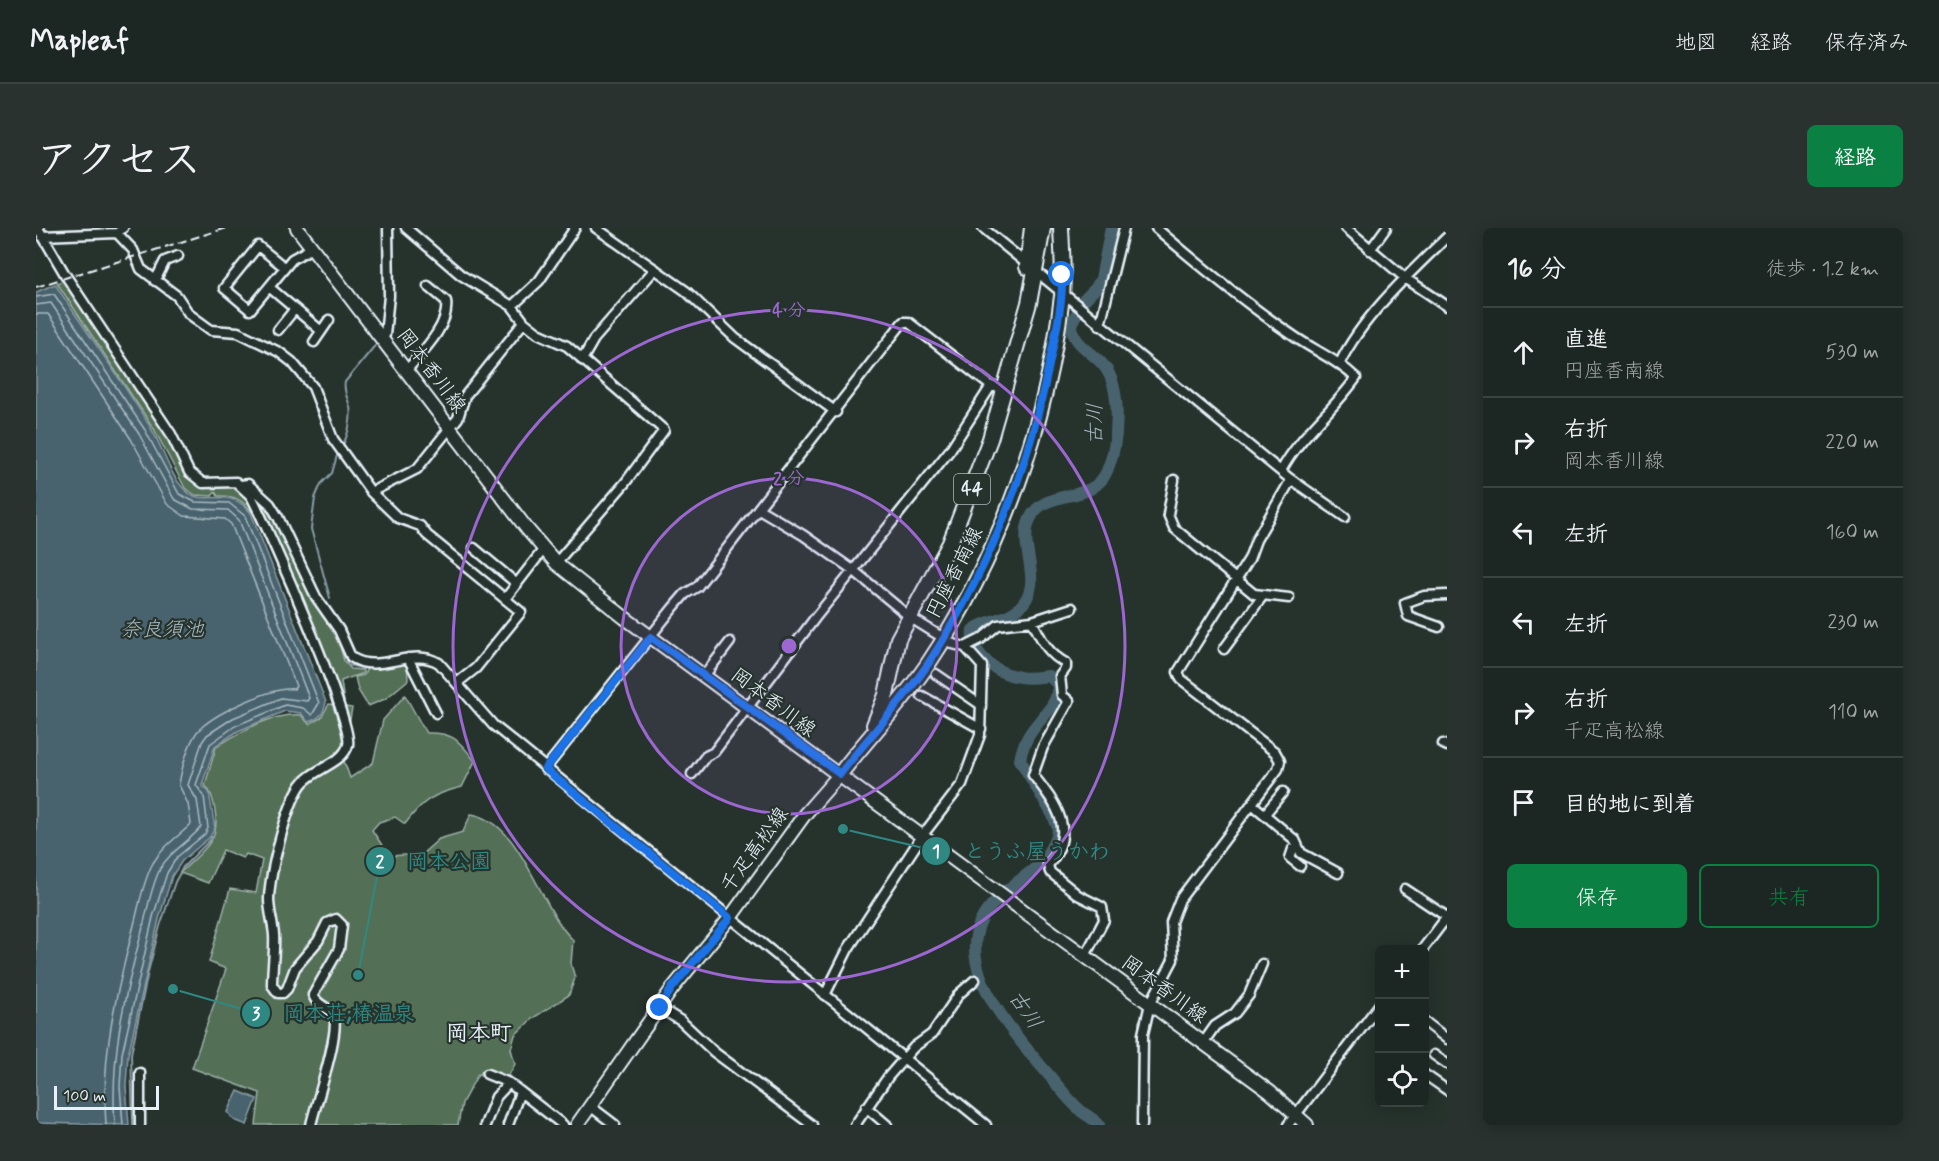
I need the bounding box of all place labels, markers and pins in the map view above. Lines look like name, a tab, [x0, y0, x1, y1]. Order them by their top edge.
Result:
centre of rings	[779, 636, 799, 656]
callout: とうふ屋うかわ	[921, 831, 1122, 870]
callout: 岡本公園	[365, 841, 503, 880]
callout: 岡本荘;椿温泉	[241, 993, 426, 1032]

